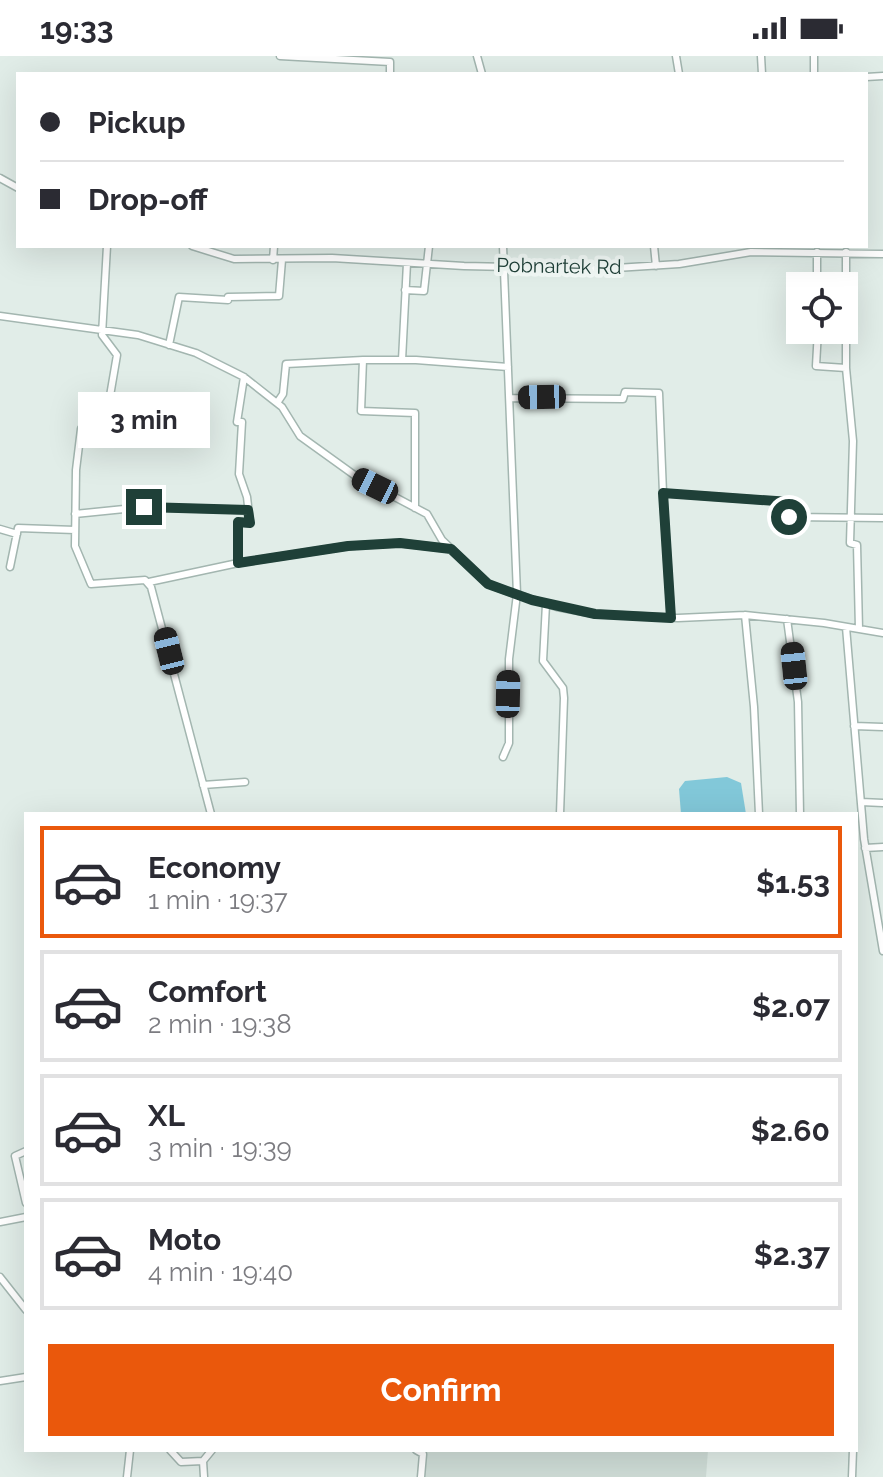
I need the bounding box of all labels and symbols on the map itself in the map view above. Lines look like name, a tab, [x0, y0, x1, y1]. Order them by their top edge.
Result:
street label: Pobnartek Rd	[496, 253, 622, 279]
car	[518, 385, 566, 409]
callout: 3 min	[78, 391, 210, 447]
car	[348, 465, 402, 507]
route end	[126, 489, 162, 525]
route start	[771, 499, 807, 535]
car	[152, 625, 186, 677]
car	[780, 641, 808, 691]
car	[496, 670, 520, 718]

